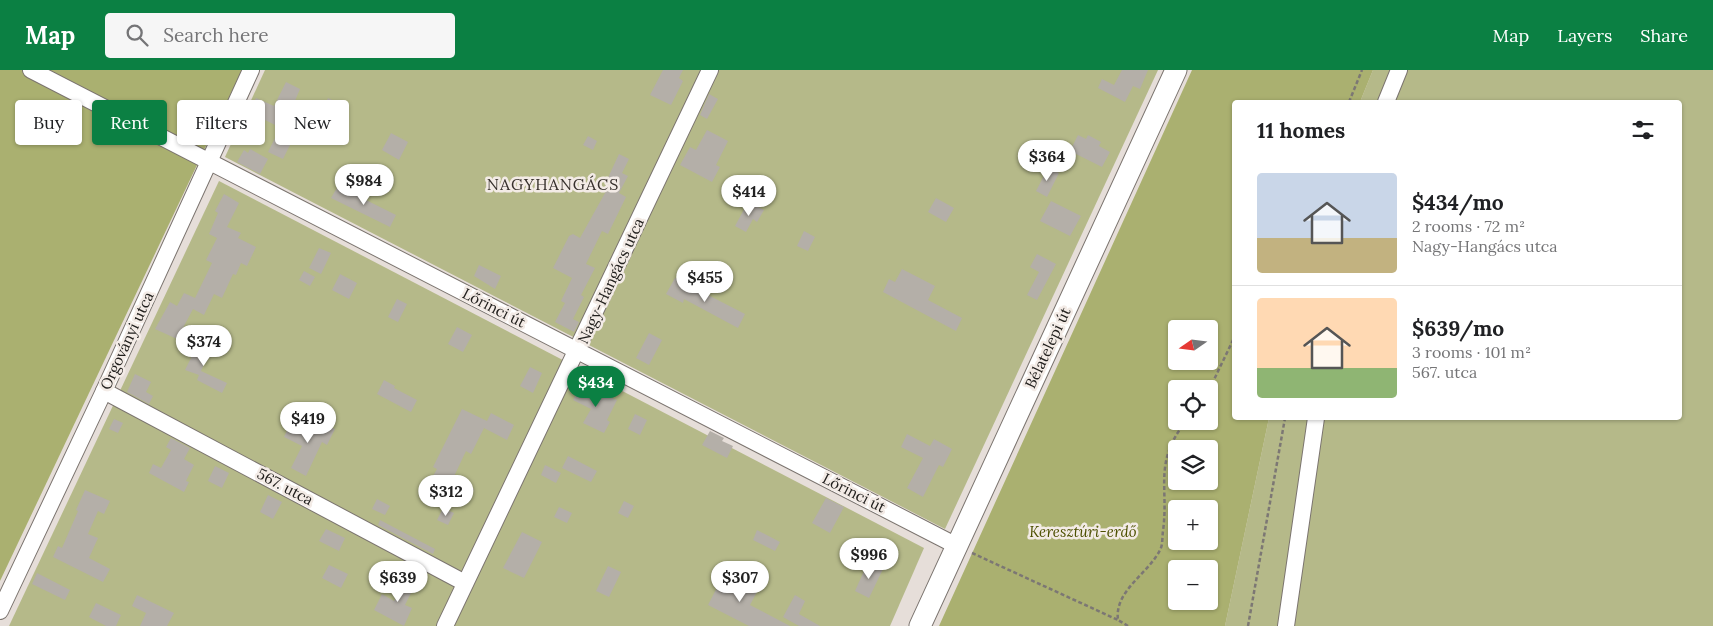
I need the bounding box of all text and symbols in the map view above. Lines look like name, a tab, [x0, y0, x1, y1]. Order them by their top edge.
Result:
search box	[105, 13, 455, 58]
text: Map	[25, 20, 75, 51]
icon: search	[123, 21, 151, 49]
text: Search here	[163, 23, 269, 47]
text: Map	[1493, 24, 1529, 47]
text: Layers	[1557, 24, 1612, 47]
text: Share	[1640, 24, 1688, 47]
chip: Buy	[15, 100, 82, 145]
chip: Rent	[92, 100, 167, 145]
chip: Filters	[177, 100, 265, 145]
chip: New	[275, 100, 349, 145]
icon: filters	[1629, 116, 1657, 144]
text: 11 homes	[1257, 117, 1345, 144]
pin: $364	[1017, 140, 1077, 182]
text: $364	[1029, 146, 1065, 166]
pin: $984	[334, 164, 394, 206]
text: $984	[346, 170, 382, 190]
district label: NAGYHANGÁCS	[487, 174, 619, 194]
pin: $414	[719, 174, 779, 217]
text: $414	[732, 181, 766, 201]
text: $434/mo	[1412, 189, 1504, 216]
icon: home	[1297, 193, 1357, 253]
street label: Nagy-Hangács utca	[573, 215, 648, 347]
text: 2 rooms · 72 m²	[1412, 216, 1525, 236]
text: Nagy-Hangács utca	[1412, 236, 1558, 256]
pin: $455	[675, 260, 735, 303]
text: $455	[687, 267, 723, 287]
street label: Lőrinci út	[460, 284, 529, 332]
street label: Orgoványi utca	[96, 289, 158, 393]
street label: Bélatelepi út	[1021, 304, 1075, 391]
text: $639/mo	[1412, 315, 1504, 342]
icon: home	[1297, 318, 1357, 378]
north arrow	[1168, 320, 1218, 370]
map controls	[1168, 320, 1218, 610]
pin: $374	[174, 324, 234, 367]
text: $374	[187, 331, 221, 351]
text: 3 rooms · 101 m²	[1412, 342, 1531, 362]
text: 567. utca	[1412, 362, 1477, 382]
pin: $434	[566, 366, 626, 408]
text: $434	[578, 372, 614, 392]
button: locate	[1168, 380, 1218, 430]
pin: $419	[278, 402, 338, 444]
text: $419	[291, 408, 325, 428]
button: layers	[1168, 440, 1218, 490]
street label: 567. utca	[254, 464, 317, 509]
street label: Lőrinci út	[820, 469, 889, 517]
pin: $312	[416, 474, 476, 517]
text: $312	[429, 481, 463, 501]
button: +	[1168, 500, 1218, 550]
park label: Keresztúri-erdő	[1029, 522, 1137, 541]
pin: $996	[839, 538, 899, 580]
text: $996	[850, 544, 888, 564]
pin: $639	[368, 560, 428, 603]
pin: $307	[710, 560, 770, 603]
button: −	[1168, 560, 1218, 610]
text: $639	[380, 567, 416, 587]
text: $307	[722, 567, 758, 587]

